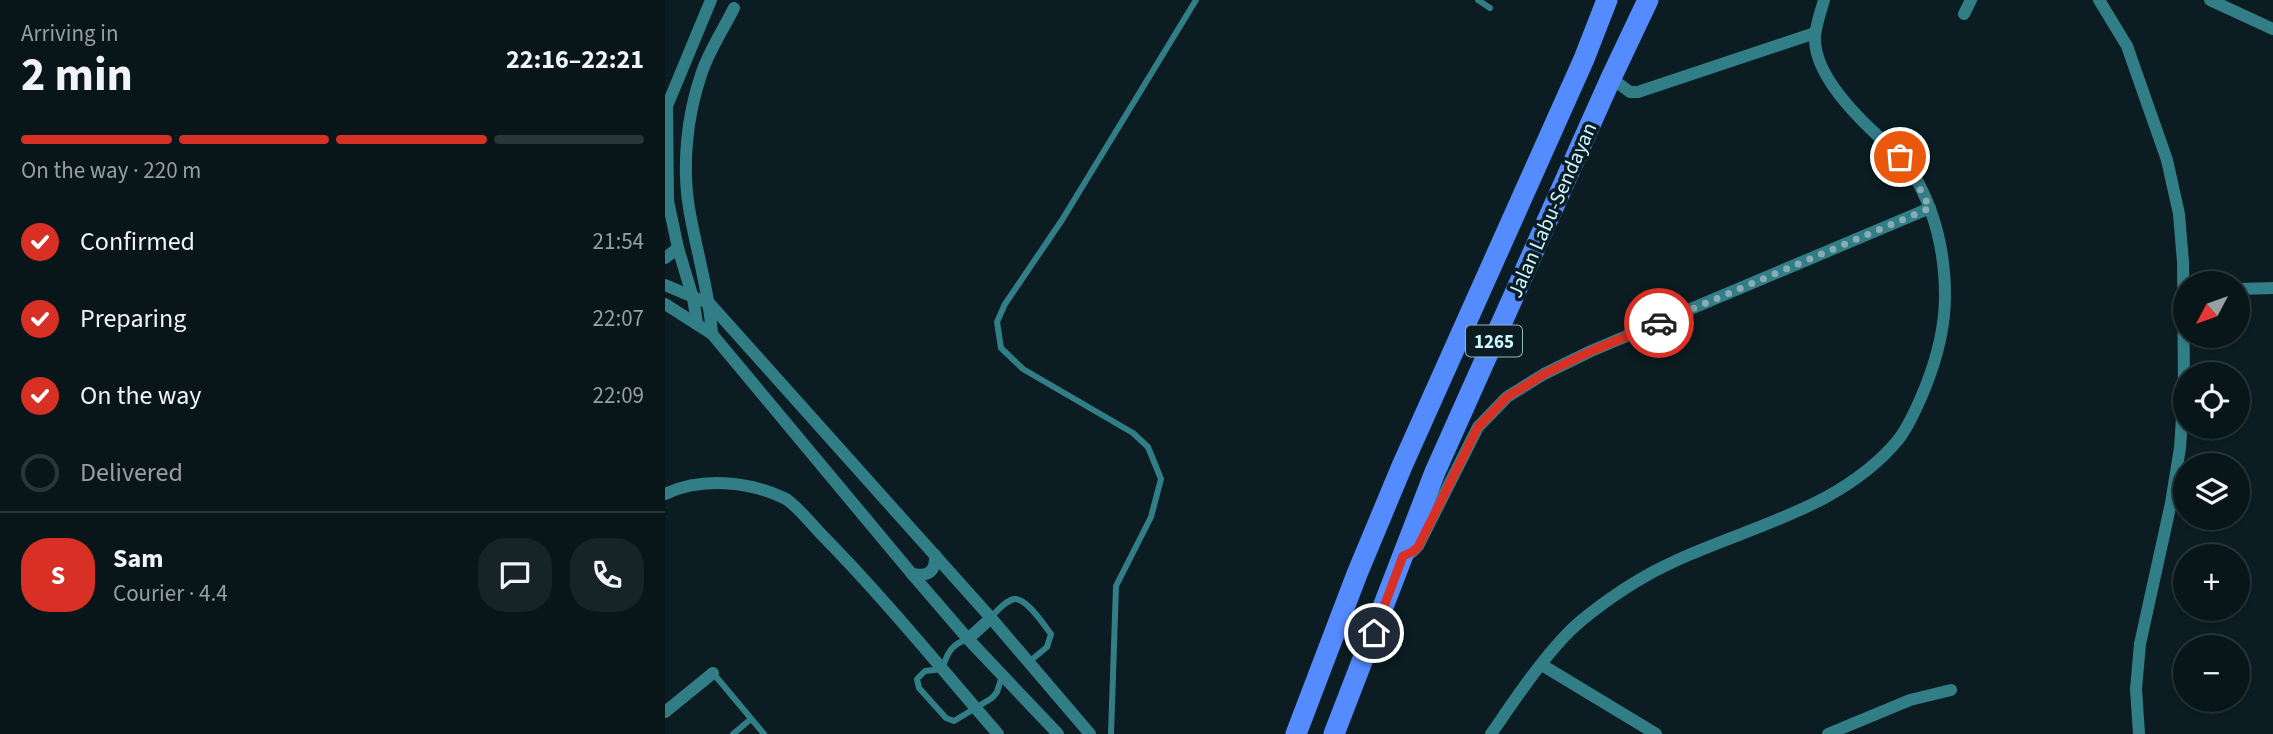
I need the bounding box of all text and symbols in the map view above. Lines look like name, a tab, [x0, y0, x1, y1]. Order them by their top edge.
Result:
text: Arriving in	[21, 17, 119, 50]
text: 22:16–22:21	[506, 41, 644, 78]
text: 2 min	[21, 43, 133, 108]
street label: Jalan Labu-Sendayan	[1500, 118, 1604, 302]
pin	[1870, 127, 1930, 187]
icon: bag	[1881, 138, 1919, 176]
text: On the way · 220 m	[21, 154, 201, 187]
icon: check	[21, 223, 59, 261]
text: Confirmed	[80, 223, 195, 260]
text: 21:54	[593, 225, 644, 258]
north arrow	[2173, 271, 2251, 348]
map controls	[2173, 271, 2250, 712]
courier	[1624, 288, 1694, 358]
icon: check	[21, 300, 59, 338]
text: Preparing	[80, 300, 186, 337]
text: 22:07	[593, 302, 644, 335]
icon: car	[1640, 304, 1678, 342]
road number: 1265	[1466, 326, 1522, 356]
button: locate	[2173, 362, 2250, 439]
icon: check	[21, 377, 59, 415]
text: On the way	[80, 377, 201, 414]
text: 22:09	[593, 379, 644, 412]
button: layers	[2173, 453, 2250, 530]
text: Delivered	[80, 454, 183, 491]
button: chat	[478, 538, 552, 612]
button: phone	[570, 538, 644, 612]
text: Sam	[113, 540, 163, 577]
button: +	[2173, 544, 2250, 621]
text: S	[51, 557, 65, 594]
text: Courier · 4.4	[113, 577, 228, 610]
pin	[1344, 603, 1404, 663]
icon: home	[1355, 614, 1393, 652]
button: −	[2173, 635, 2250, 712]

